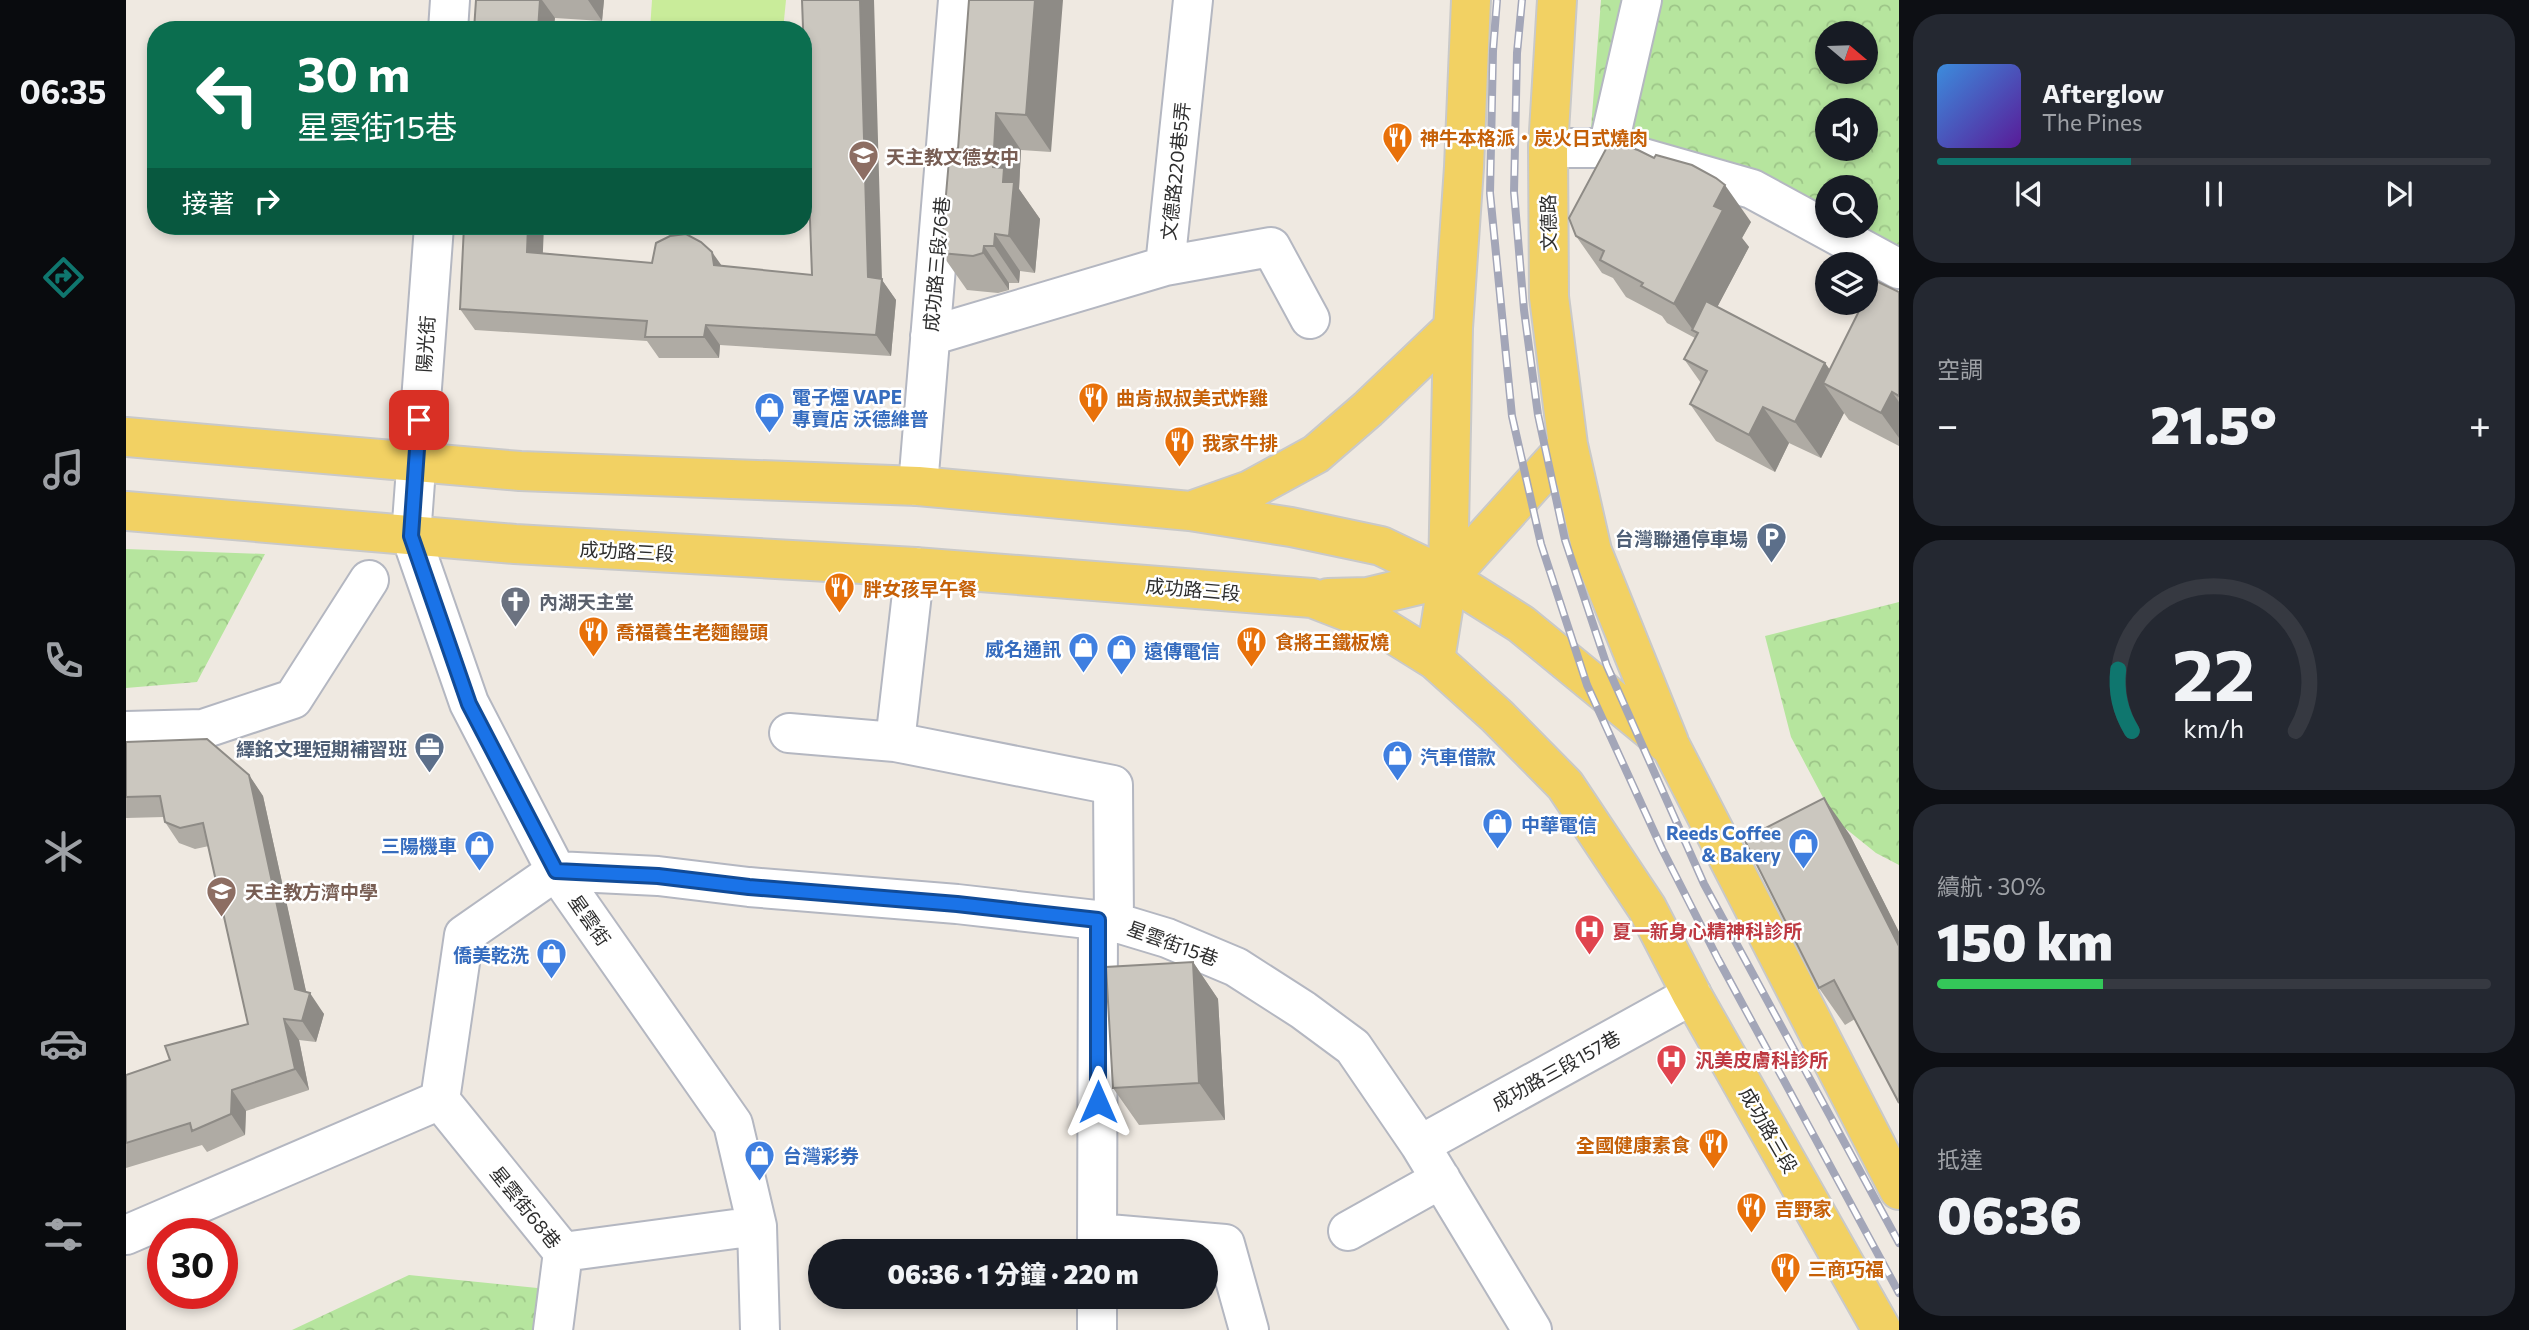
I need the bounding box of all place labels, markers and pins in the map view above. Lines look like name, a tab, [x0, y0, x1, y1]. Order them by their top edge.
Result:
restaurant icon: 神牛本格派‧炭火日式燒肉	[1380, 120, 1414, 164]
place label: 神牛本格派‧炭火日式燒肉	[1420, 126, 1648, 149]
school or university icon: 天主教文德女中	[846, 139, 880, 183]
place label: 天主教文德女中	[886, 145, 1019, 168]
restaurant icon: 曲肯叔叔美式炸雞	[1076, 380, 1110, 424]
place label: 電子煙 VAPE 專賣店 沃德維普	[792, 385, 929, 430]
place label: 曲肯叔叔美式炸雞	[1116, 386, 1268, 409]
pin	[389, 390, 449, 450]
shop icon: 電子煙 VAPE 專賣店 沃德維普	[752, 390, 786, 434]
restaurant icon: 我家牛排	[1162, 425, 1196, 469]
place label: 我家牛排	[1202, 431, 1278, 454]
parking icon: 台灣聯通停車場	[1754, 521, 1788, 565]
place label: 台灣聯通停車場	[1615, 527, 1748, 550]
restaurant icon: 胖女孩早午餐	[823, 571, 857, 615]
place label: 胖女孩早午餐	[863, 577, 977, 600]
church icon: 內湖天主堂	[499, 584, 533, 628]
place label: 內湖天主堂	[539, 590, 634, 613]
restaurant icon: 喬福養生老麵饅頭	[576, 614, 610, 658]
place label: 喬福養生老麵饅頭	[616, 620, 768, 643]
restaurant icon: 食將王鐵板燒	[1235, 624, 1269, 668]
place label: 食將王鐵板燒	[1275, 630, 1389, 653]
shop icon: 威名通訊	[1067, 631, 1101, 675]
shop icon: 遠傳電信	[1104, 633, 1138, 677]
place label: 威名通訊	[985, 637, 1061, 660]
place label: 遠傳電信	[1144, 639, 1220, 662]
office icon: 繹銘文理短期補習班	[413, 731, 447, 775]
place label: 繹銘文理短期補習班	[236, 737, 407, 760]
shop icon: 汽車借款	[1380, 739, 1414, 783]
place label: 汽車借款	[1420, 745, 1496, 768]
shop icon: 中華電信	[1481, 807, 1515, 851]
place label: 中華電信	[1521, 813, 1597, 836]
place label: Reeds Coffee & Bakery	[1666, 821, 1782, 866]
shop icon: Reeds Coffee & Bakery	[1787, 826, 1821, 870]
shop icon: 三陽機車	[463, 828, 497, 872]
place label: 三陽機車	[381, 834, 457, 857]
school or university icon: 天主教方濟中學	[205, 874, 239, 918]
place label: 天主教方濟中學	[245, 880, 378, 903]
hospital icon: 夏一新身心精神科診所	[1572, 913, 1606, 957]
place label: 夏一新身心精神科診所	[1612, 919, 1802, 942]
shop icon: 僑美乾洗	[535, 937, 569, 981]
place label: 僑美乾洗	[453, 943, 529, 966]
hospital icon: 汎美皮膚科診所	[1655, 1042, 1689, 1086]
place label: 汎美皮膚科診所	[1695, 1048, 1828, 1071]
restaurant icon: 全國健康素食	[1696, 1127, 1730, 1171]
place label: 全國健康素食	[1576, 1133, 1690, 1156]
shop icon: 台灣彩券	[743, 1138, 777, 1182]
place label: 台灣彩券	[783, 1144, 859, 1167]
restaurant icon: 吉野家	[1735, 1191, 1769, 1235]
place label: 吉野家	[1775, 1197, 1832, 1220]
restaurant icon: 三商巧福	[1768, 1251, 1802, 1295]
place label: 三商巧福	[1808, 1257, 1884, 1280]

